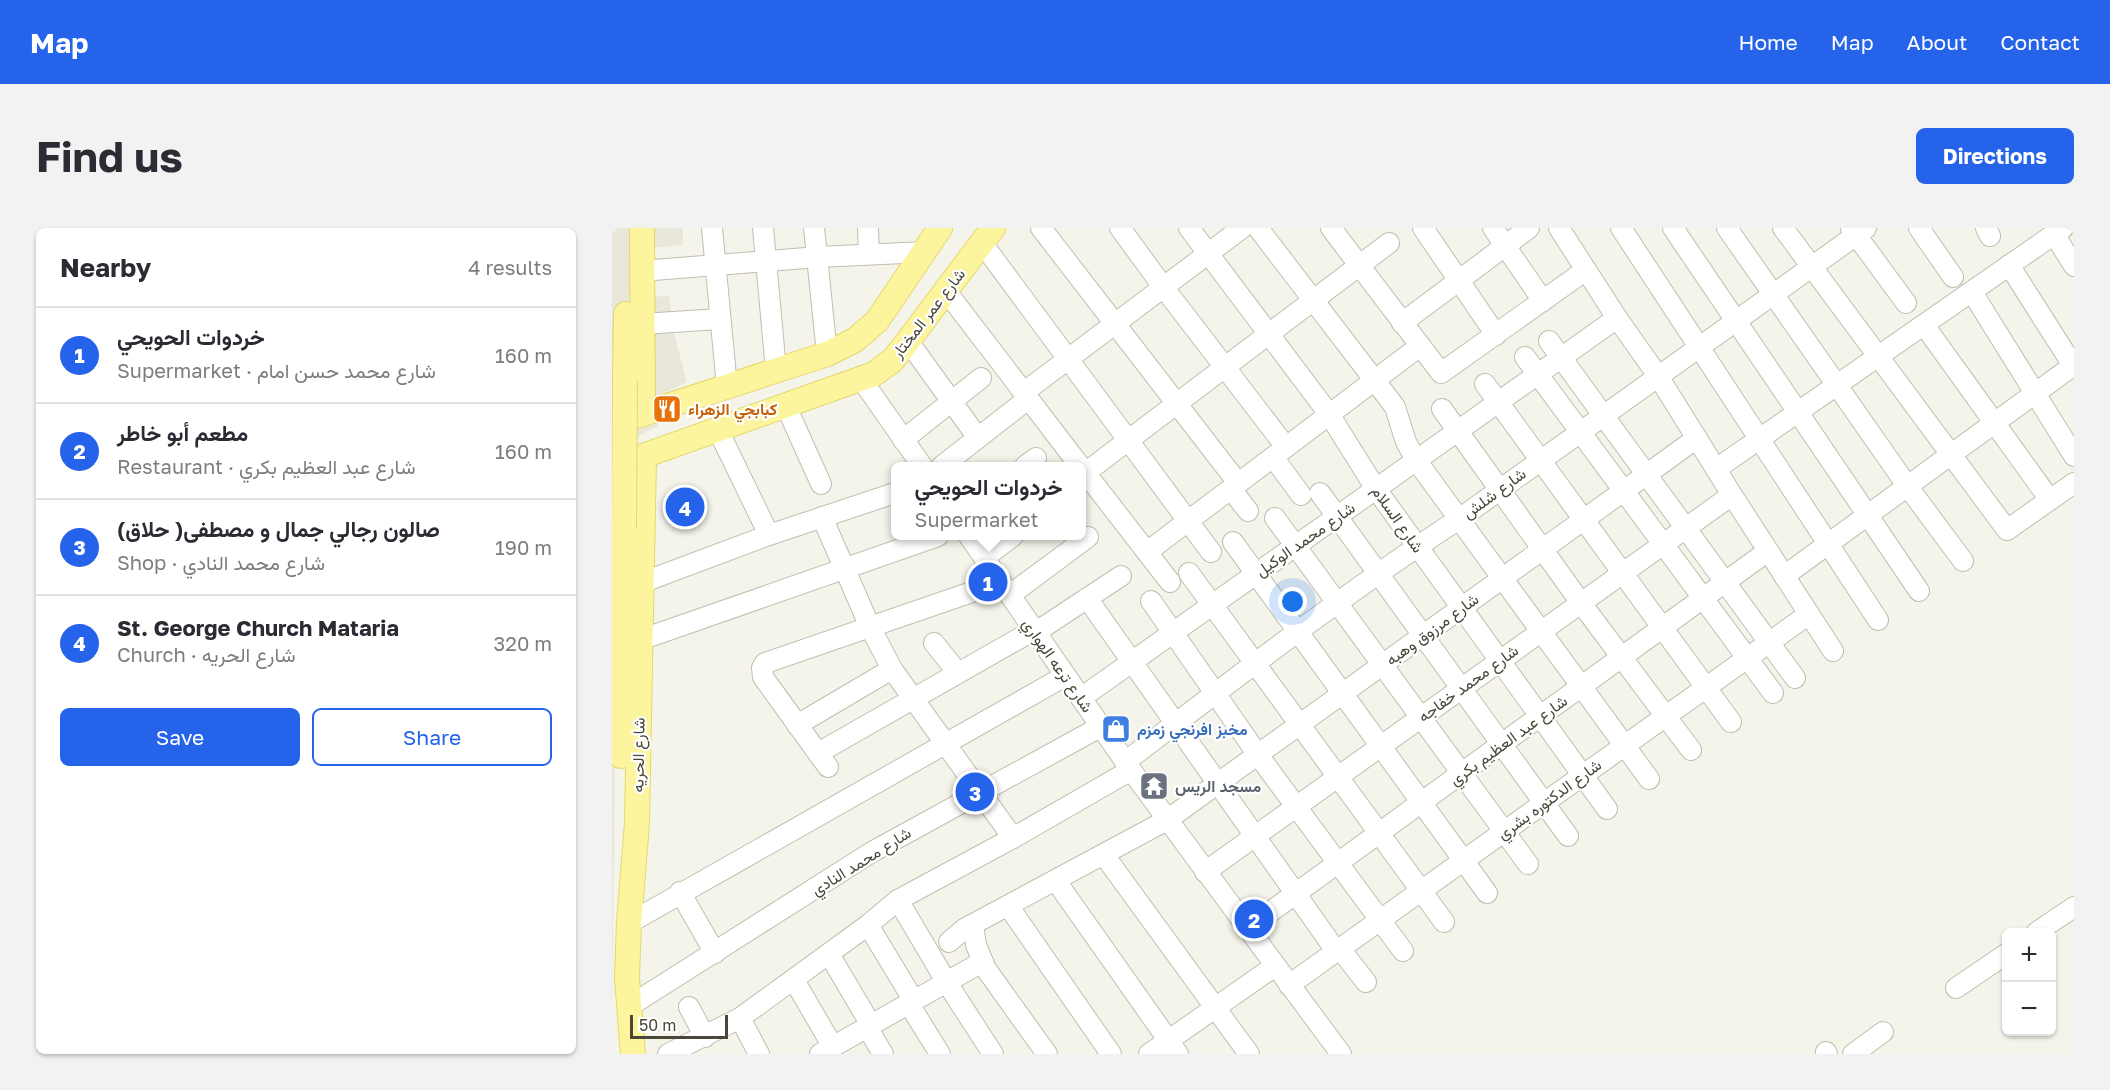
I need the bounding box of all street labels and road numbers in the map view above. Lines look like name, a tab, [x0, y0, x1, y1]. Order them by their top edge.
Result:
street label: شارع عمر المختار	[886, 264, 971, 364]
street label: شارع شلش	[1458, 463, 1531, 524]
street label: شارع السلام	[1366, 482, 1428, 557]
street label: شارع محمد الوكيل	[1251, 497, 1360, 582]
street label: شارع مرزوق وهبه	[1382, 589, 1484, 671]
street label: شارع ترعه الهواري	[1015, 614, 1098, 718]
street label: شارع محمد خفاجه	[1414, 640, 1523, 728]
street label: شارع عبد العظيم بكري	[1445, 690, 1573, 793]
street label: شارع الحريه	[627, 717, 651, 793]
street label: شارع الدكتوره بشري	[1493, 754, 1607, 847]
street label: شارع محمد النادي	[807, 822, 917, 903]

